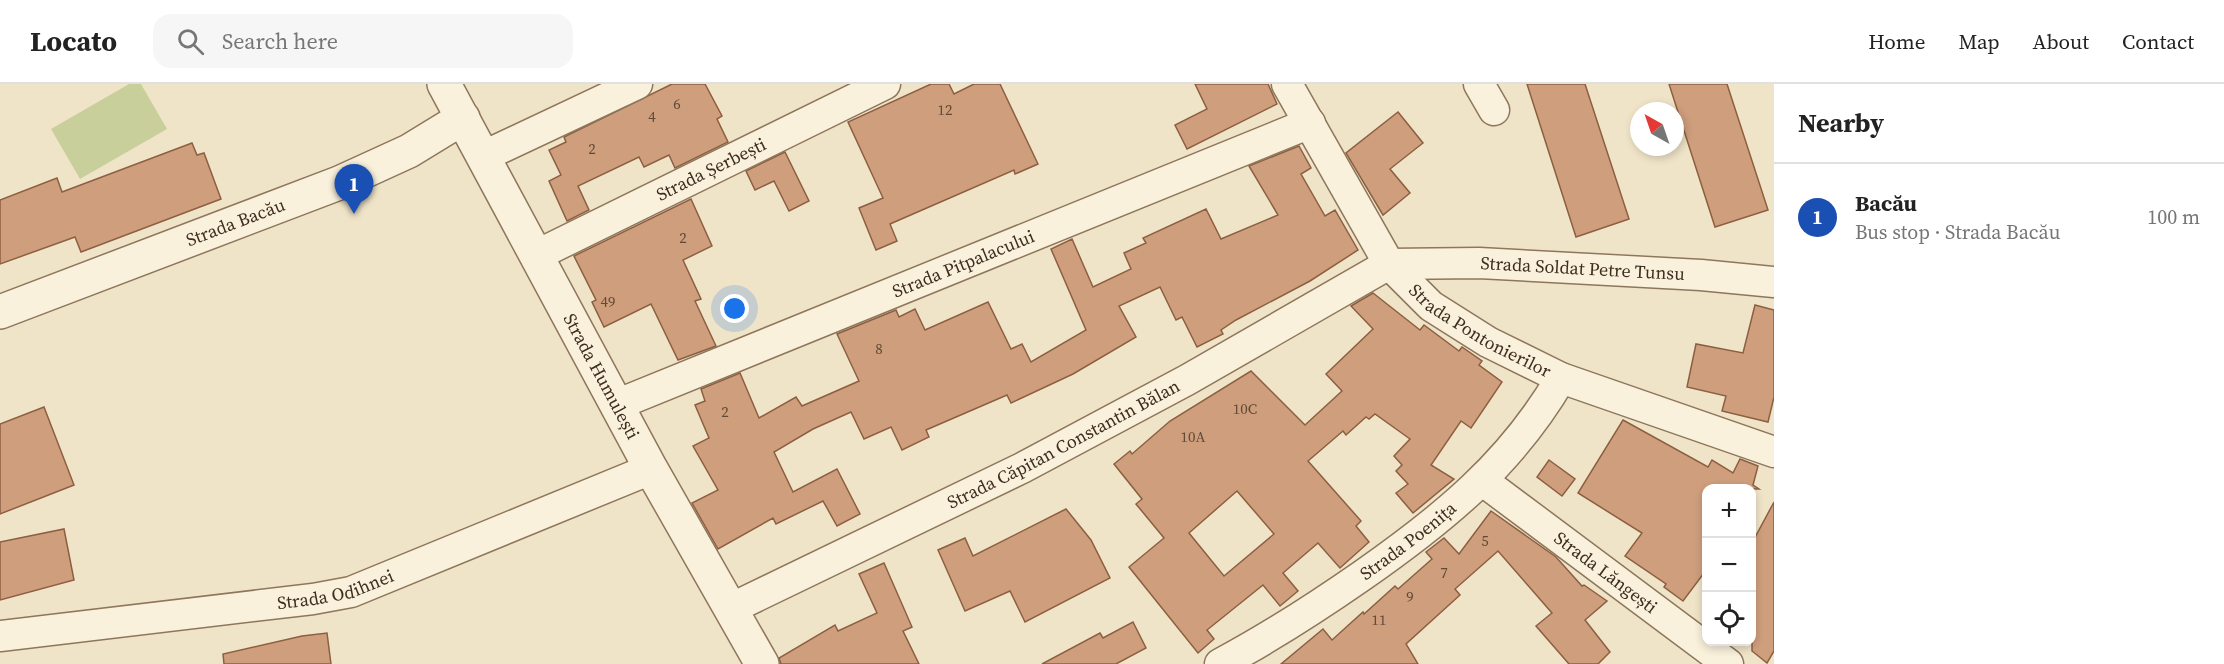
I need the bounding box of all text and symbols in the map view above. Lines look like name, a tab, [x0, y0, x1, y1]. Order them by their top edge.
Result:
search box	[153, 14, 573, 68]
text: Locato	[30, 22, 117, 60]
icon: search	[174, 25, 207, 58]
text: Search here	[222, 26, 338, 56]
text: Home	[1868, 27, 1926, 56]
text: Map	[1959, 27, 2000, 56]
text: About	[2033, 27, 2089, 56]
text: Contact	[2122, 27, 2194, 56]
house number: 6	[673, 93, 681, 114]
house number: 12	[937, 99, 953, 120]
north arrow	[1630, 102, 1684, 156]
text: Nearby	[1798, 105, 1884, 141]
house number: 4	[648, 106, 656, 127]
street label: Strada Șerbești	[652, 131, 770, 207]
house number: 2	[588, 138, 596, 159]
pin: 1	[334, 164, 374, 214]
text: Bacău	[1855, 188, 1917, 218]
street label: Strada Bacău	[182, 192, 288, 252]
text: 1	[1812, 203, 1823, 231]
text: 100 m	[2147, 203, 2200, 231]
text: Bus stop · Strada Bacău	[1855, 218, 2060, 246]
street label: Strada Pitpalacului	[888, 223, 1038, 303]
house number: 2	[679, 227, 687, 248]
street label: Strada Soldat Petre Tunsu	[1480, 250, 1685, 286]
street label: Strada Pontonierilor	[1404, 278, 1556, 383]
house number: 49	[600, 291, 616, 312]
your location	[720, 294, 749, 323]
street label: Strada Humulești	[558, 309, 646, 444]
house number: 8	[875, 338, 883, 359]
street label: Strada Căpitan Constantin Bălan	[943, 373, 1184, 514]
house number: 10C	[1233, 398, 1257, 419]
house number: 2	[721, 401, 729, 422]
house number: 10A	[1181, 426, 1206, 447]
map controls	[1702, 484, 1756, 646]
button: +	[1702, 484, 1756, 538]
street label: Strada Poenița	[1354, 495, 1462, 586]
street label: Strada Lăngești	[1549, 525, 1663, 619]
house number: 5	[1481, 530, 1489, 551]
button: −	[1702, 538, 1756, 592]
house number: 7	[1440, 562, 1448, 583]
street label: Strada Odihnei	[276, 563, 397, 615]
house number: 9	[1406, 586, 1414, 607]
button: locate	[1702, 592, 1756, 646]
house number: 11	[1371, 609, 1387, 630]

